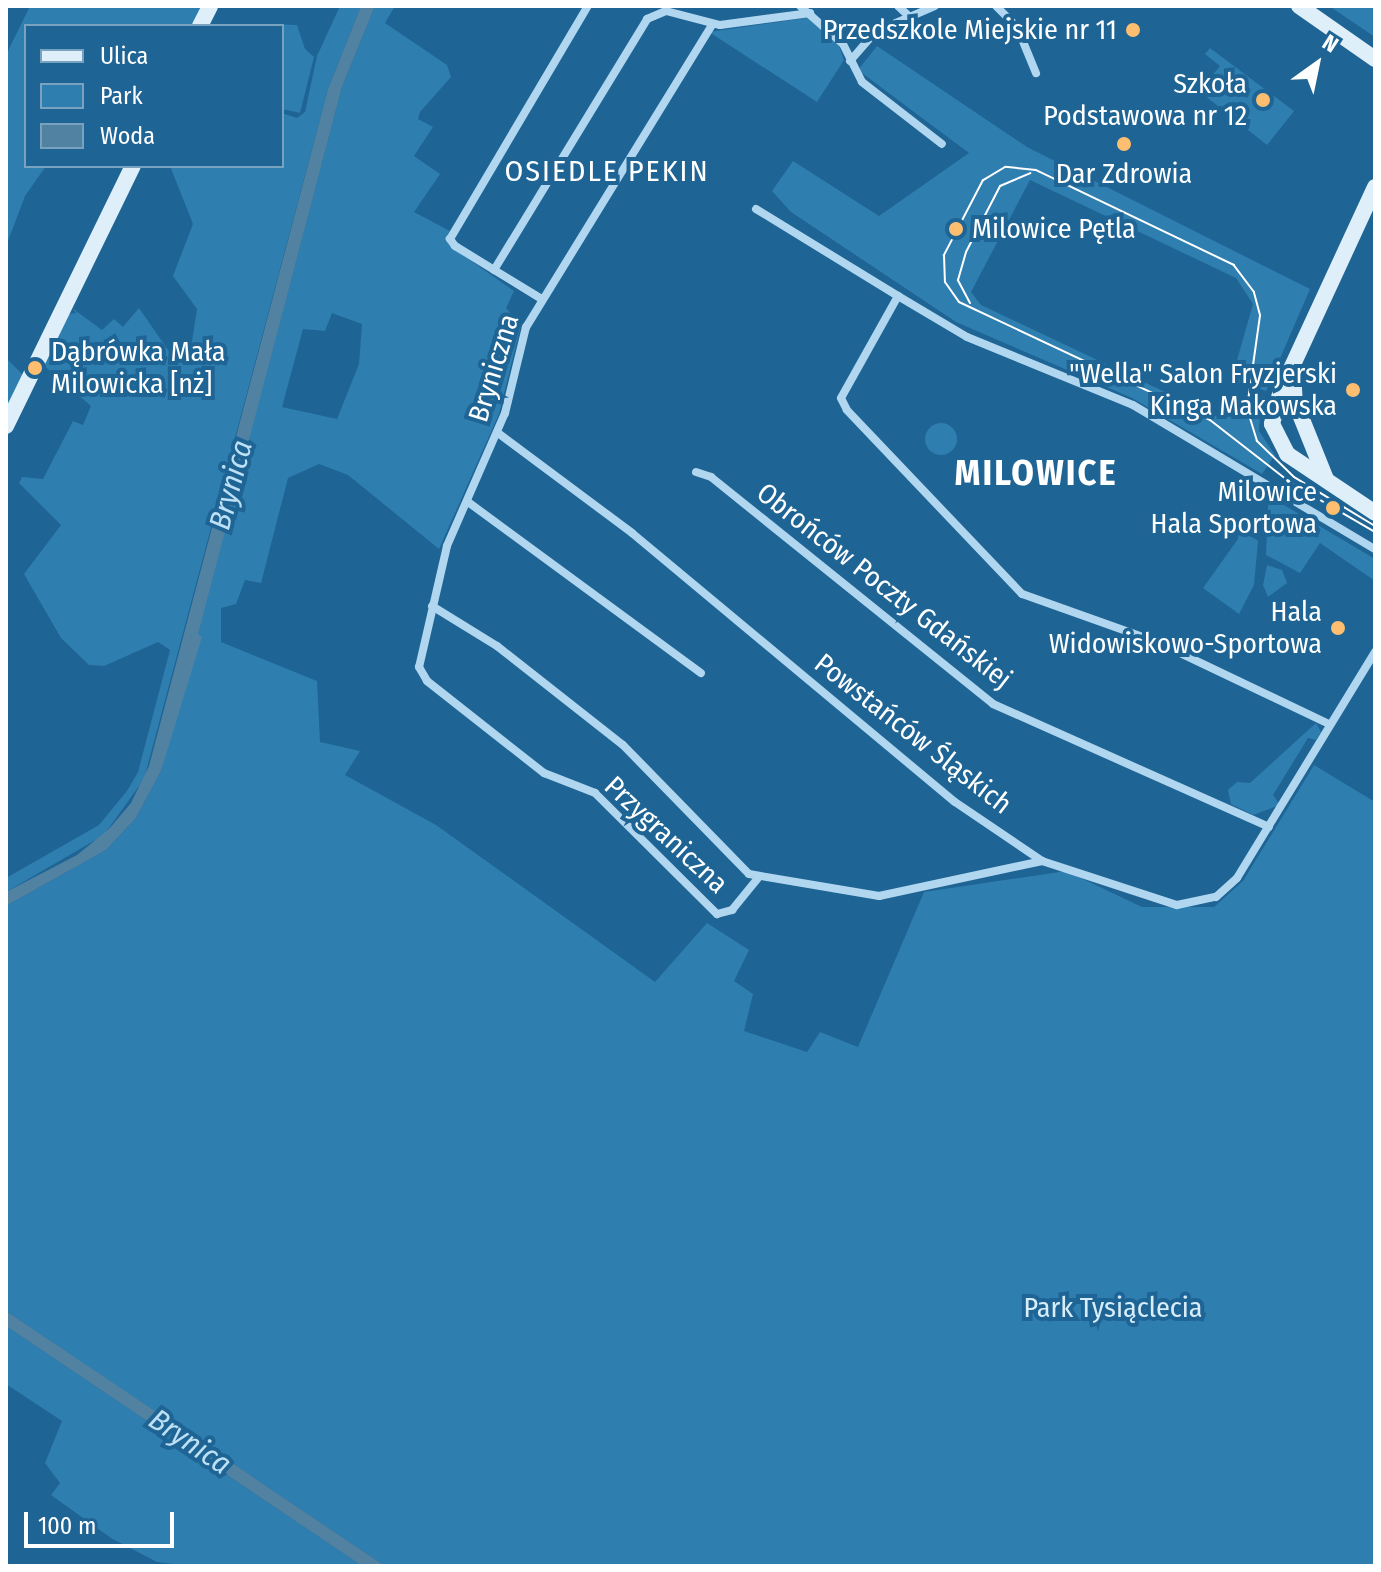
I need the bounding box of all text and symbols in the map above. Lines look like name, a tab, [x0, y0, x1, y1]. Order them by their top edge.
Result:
place label: Przedszkole Miejskie nr 11	[823, 13, 1117, 47]
marker: Przedszkole Miejskie nr 11	[1124, 21, 1142, 39]
legend	[24, 24, 284, 168]
north arrow	[1277, 24, 1357, 104]
text: N	[1317, 29, 1343, 58]
text: Ulica	[100, 42, 148, 70]
place label: Szkoła Podstawowa nr 12	[1043, 67, 1247, 133]
text: Park	[100, 82, 143, 110]
marker: Szkoła Podstawowa nr 12	[1254, 91, 1272, 109]
text: Woda	[100, 122, 155, 150]
marker: Dar Zdrowia	[1115, 135, 1133, 153]
district label: OSIEDLE PEKIN	[504, 153, 710, 189]
place label: Dar Zdrowia	[1056, 157, 1192, 191]
place label: Milowice Pętla	[972, 212, 1136, 246]
marker: Milowice Pętla	[947, 220, 965, 238]
street label: Bryniczna	[462, 310, 526, 426]
place label: Dąbrówka Mała Milowicka [nż]	[51, 335, 226, 401]
place label: "Wella" Salon Fryzjerski Kinga Makowska	[1069, 357, 1337, 423]
marker: Dąbrówka Mała Milowicka [nż]	[26, 359, 44, 377]
marker: "Wella" Salon Fryzjerski Kinga Makowska	[1344, 381, 1362, 399]
water label: Brynica	[202, 436, 260, 534]
district label: MILOWICE	[955, 452, 1117, 496]
place label: Milowice Hala Sportowa	[1151, 475, 1317, 541]
street label: Obrońców Poczty Gdańskiej	[750, 476, 1018, 696]
marker: Milowice Hala Sportowa	[1324, 499, 1342, 517]
place label: Hala Widowiskowo-Sportowa	[1049, 595, 1322, 661]
marker: Hala Widowiskowo-Sportowa	[1329, 619, 1347, 637]
street label: Powstańców Śląskich	[808, 647, 1018, 821]
street label: Przygraniczna	[597, 769, 735, 901]
park label: Park Tysiąclecia	[1023, 1291, 1203, 1325]
water label: Brynica	[142, 1402, 238, 1482]
scale bar	[28, 1496, 178, 1546]
text: 100 m	[38, 1512, 96, 1540]

